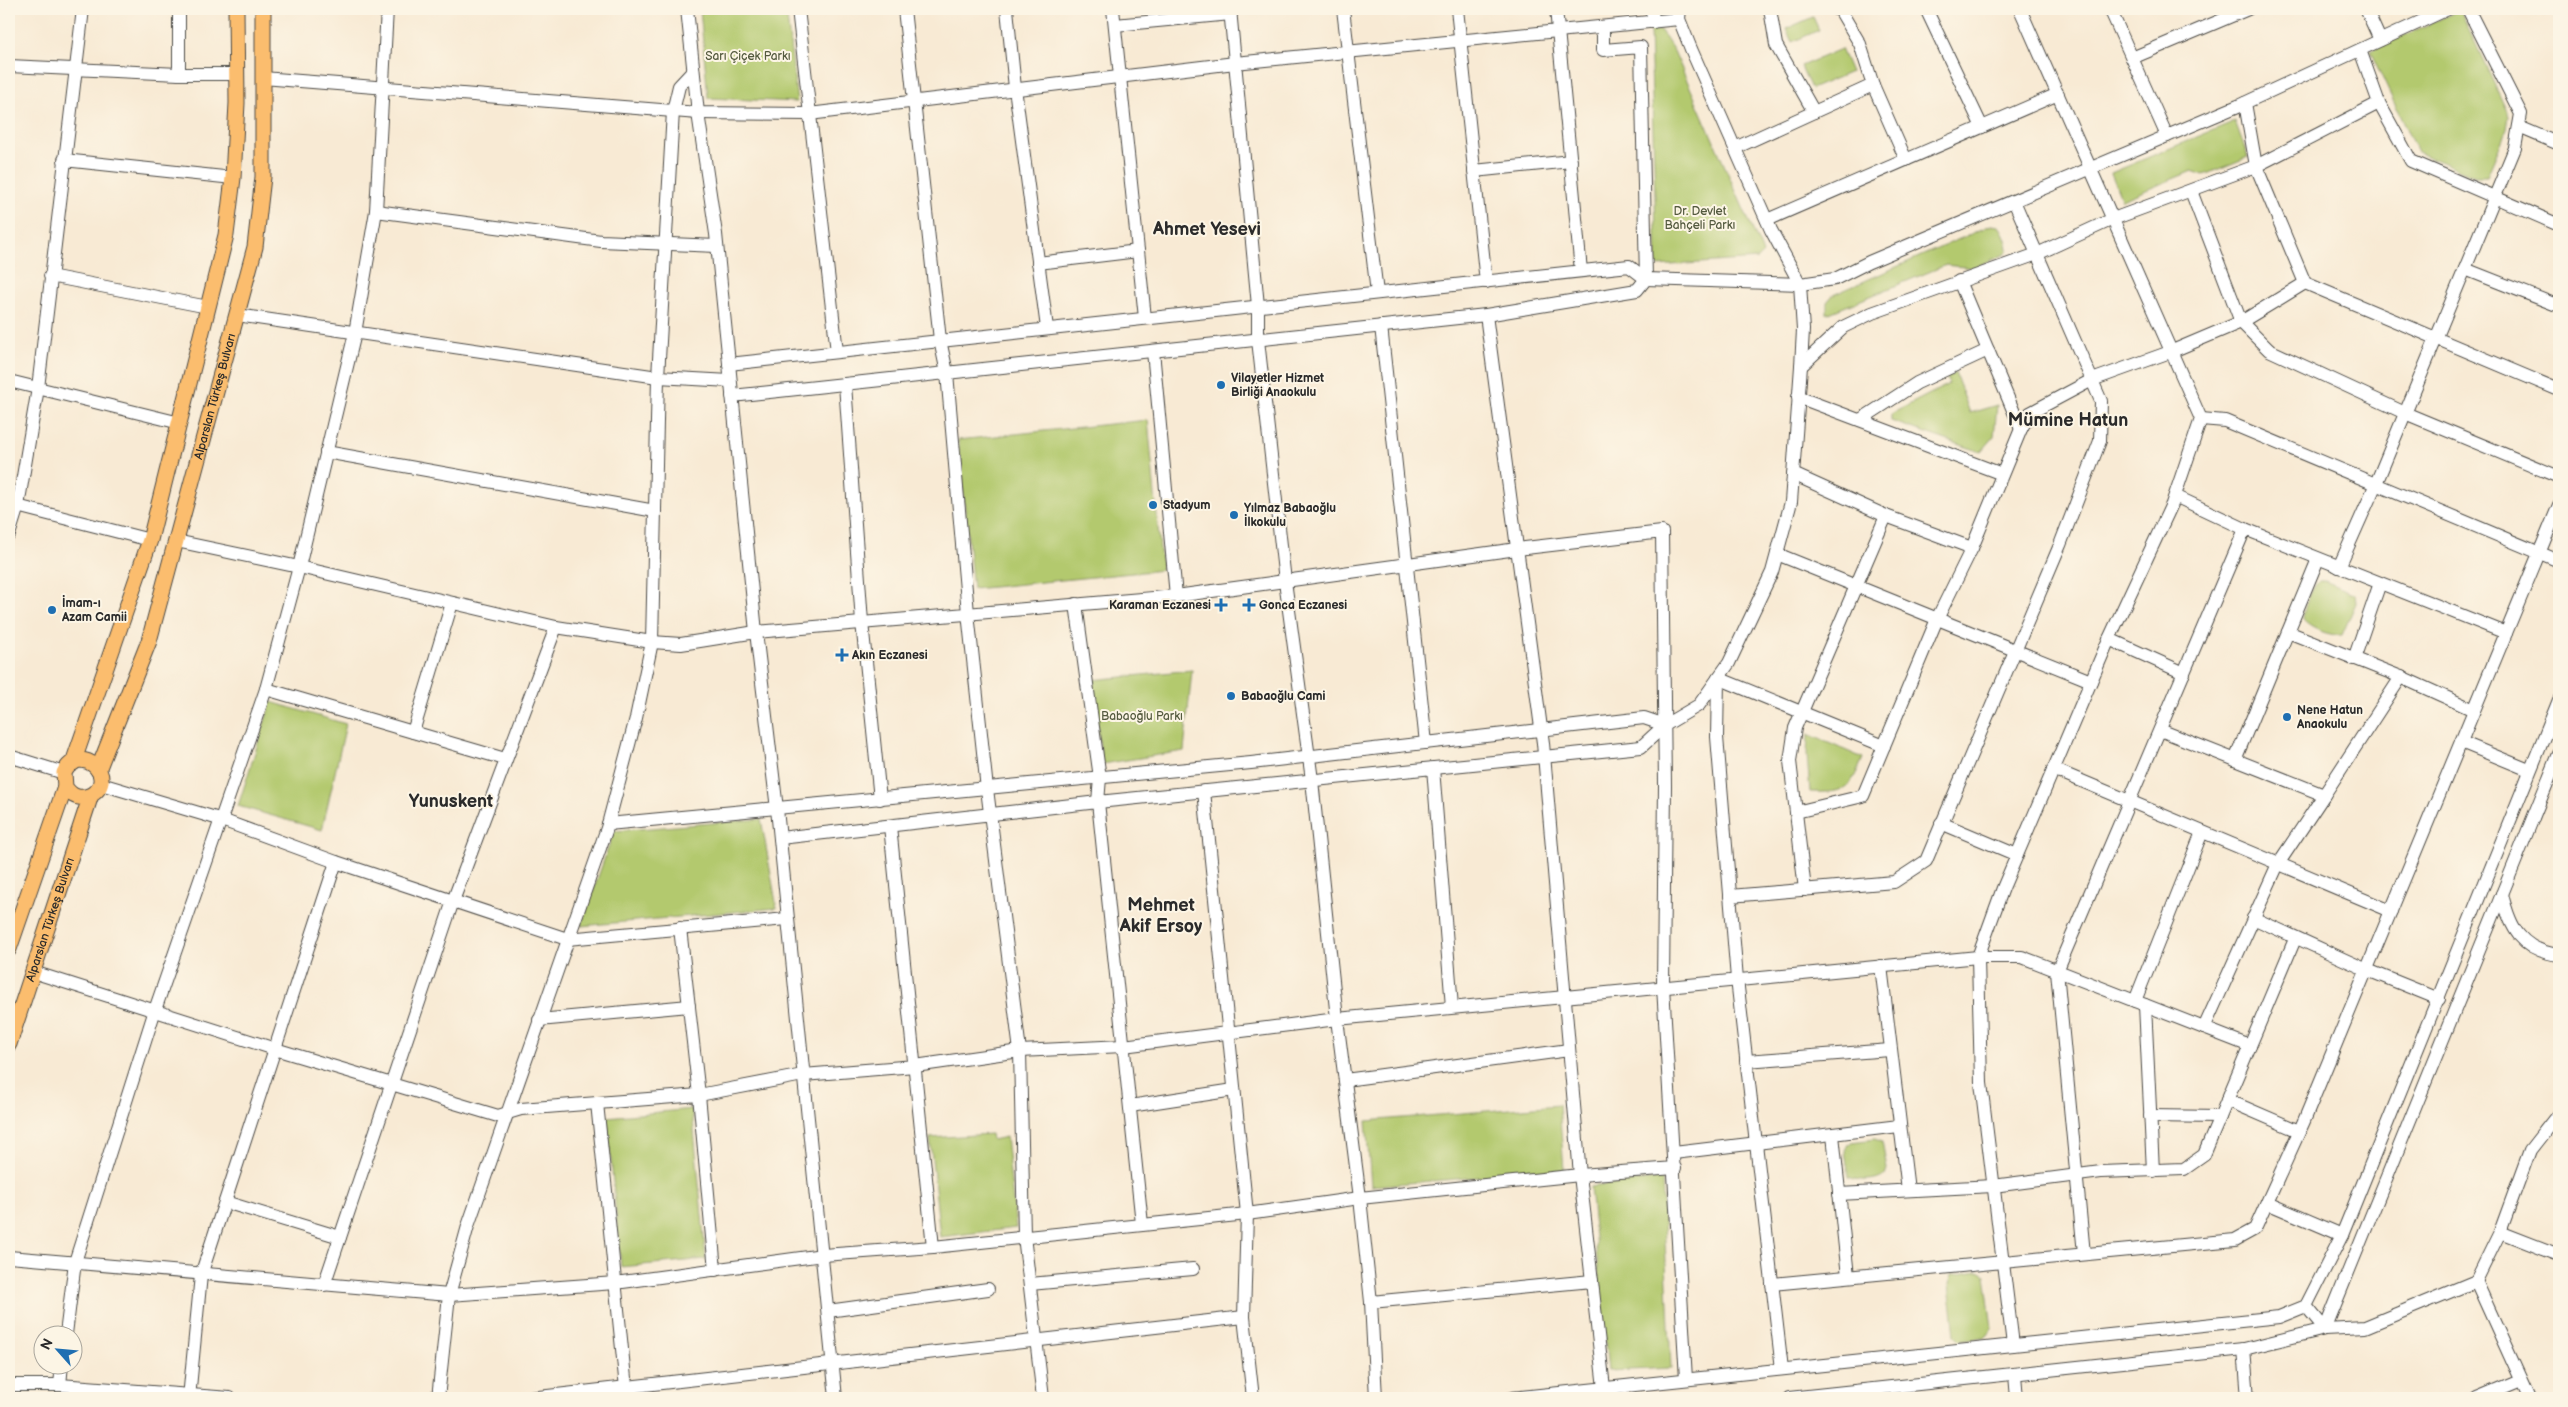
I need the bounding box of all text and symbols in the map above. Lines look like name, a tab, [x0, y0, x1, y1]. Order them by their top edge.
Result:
park label: Sarı Çiçek Parkı	[705, 49, 791, 64]
park label: Dr. Devlet Bahçeli Parkı	[1665, 204, 1736, 233]
district label: Ahmet Yesevi	[1152, 219, 1261, 240]
street label: Alparslan Türkeş Bulvarı	[191, 332, 239, 461]
place label: Vilayetler Hizmet Birliği Anaokulu	[1231, 371, 1324, 400]
marker: Vilayetler Hizmet Birliği Anaokulu	[1215, 379, 1227, 391]
district label: Mümine Hatun	[2008, 410, 2128, 431]
place label: Stadyum	[1163, 498, 1210, 513]
marker: Stadyum	[1147, 499, 1159, 511]
place label: Yılmaz Babaoğlu İlkokulu	[1244, 501, 1336, 530]
marker: Yılmaz Babaoğlu İlkokulu	[1228, 509, 1240, 521]
place label: İmam-ı Azam Camii	[61, 594, 127, 625]
place label: Karaman Eczanesi	[1109, 598, 1211, 613]
place label: Gonca Eczanesi	[1259, 598, 1347, 613]
marker: Karaman Eczanesi	[1215, 599, 1227, 611]
marker: Gonca Eczanesi	[1243, 599, 1255, 611]
marker: İmam-ı Azam Camii	[46, 604, 58, 616]
place label: Akın Eczanesi	[851, 648, 928, 663]
marker: Akın Eczanesi	[836, 649, 848, 661]
place label: Babaoğlu Cami	[1241, 689, 1326, 704]
marker: Babaoğlu Cami	[1225, 690, 1237, 702]
place label: Nene Hatun Anaokulu	[2296, 703, 2363, 732]
park label: Babaoğlu Parkı	[1101, 709, 1183, 724]
marker: Nene Hatun Anaokulu	[2281, 711, 2293, 723]
district label: Yunuskent	[409, 791, 493, 812]
street label: Alparslan Türkeş Bulvarı	[23, 855, 77, 984]
district label: Mehmet Akif Ersoy	[1119, 895, 1203, 937]
north arrow	[32, 1324, 82, 1374]
text: N	[37, 1336, 57, 1353]

